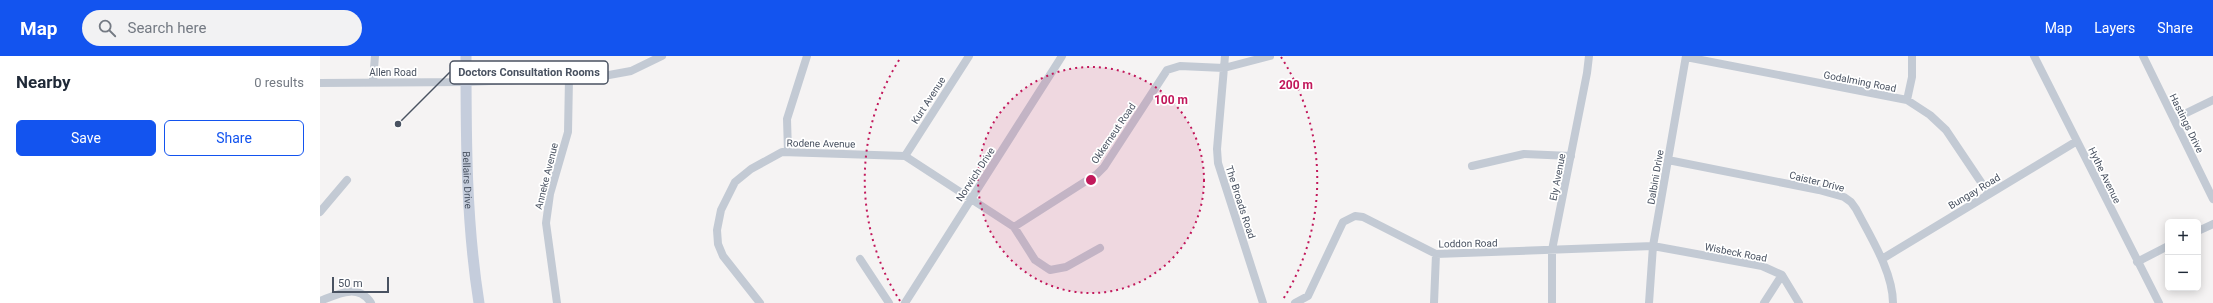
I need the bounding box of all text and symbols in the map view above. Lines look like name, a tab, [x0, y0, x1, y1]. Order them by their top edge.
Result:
search box	[82, 10, 362, 46]
text: Map	[20, 17, 58, 40]
icon: search	[96, 17, 118, 39]
text: Search here	[128, 19, 206, 37]
text: Map	[2045, 20, 2072, 36]
text: Layers	[2094, 20, 2135, 36]
text: Share	[2157, 20, 2193, 36]
callout: Doctors Consultation Rooms	[450, 61, 608, 84]
text: Doctors Consultation Rooms	[458, 66, 600, 79]
street label: Allen Road	[369, 67, 417, 78]
street label: Godalming Road	[1823, 69, 1897, 94]
text: Nearby	[16, 72, 71, 92]
text: 0 results	[254, 75, 304, 90]
street label: Kurt Avenue	[909, 75, 948, 126]
text: 200 m	[1279, 78, 1313, 92]
street label: Hastings Drive	[2167, 92, 2206, 155]
text: 100 m	[1154, 93, 1188, 107]
street label: Okkerneut Road	[1089, 101, 1138, 166]
button: Save	[16, 120, 156, 156]
button: Share	[164, 120, 304, 156]
street label: Rodene Avenue	[786, 137, 855, 150]
street label: Anneke Avenue	[533, 142, 560, 211]
street label: Norwich Drive	[954, 145, 997, 203]
street label: Hythe Avenue	[2086, 145, 2123, 205]
street label: Dalbini Drive	[1645, 149, 1666, 205]
street label: Bellairs Drive	[461, 151, 474, 209]
street label: Ely Avenue	[1548, 152, 1567, 202]
street label: The Broads Road	[1224, 164, 1258, 240]
street label: Caister Drive	[1788, 169, 1846, 194]
street label: Bungay Road	[1946, 172, 2002, 211]
centre of rings	[1084, 173, 1098, 187]
map controls	[2165, 219, 2201, 291]
button: +	[2165, 219, 2201, 255]
street label: Loddon Road	[1438, 237, 1498, 250]
street label: Wisbeck Road	[1704, 241, 1768, 264]
button: −	[2165, 255, 2201, 291]
scale bar	[332, 275, 389, 294]
text: 50 m	[338, 277, 363, 290]

